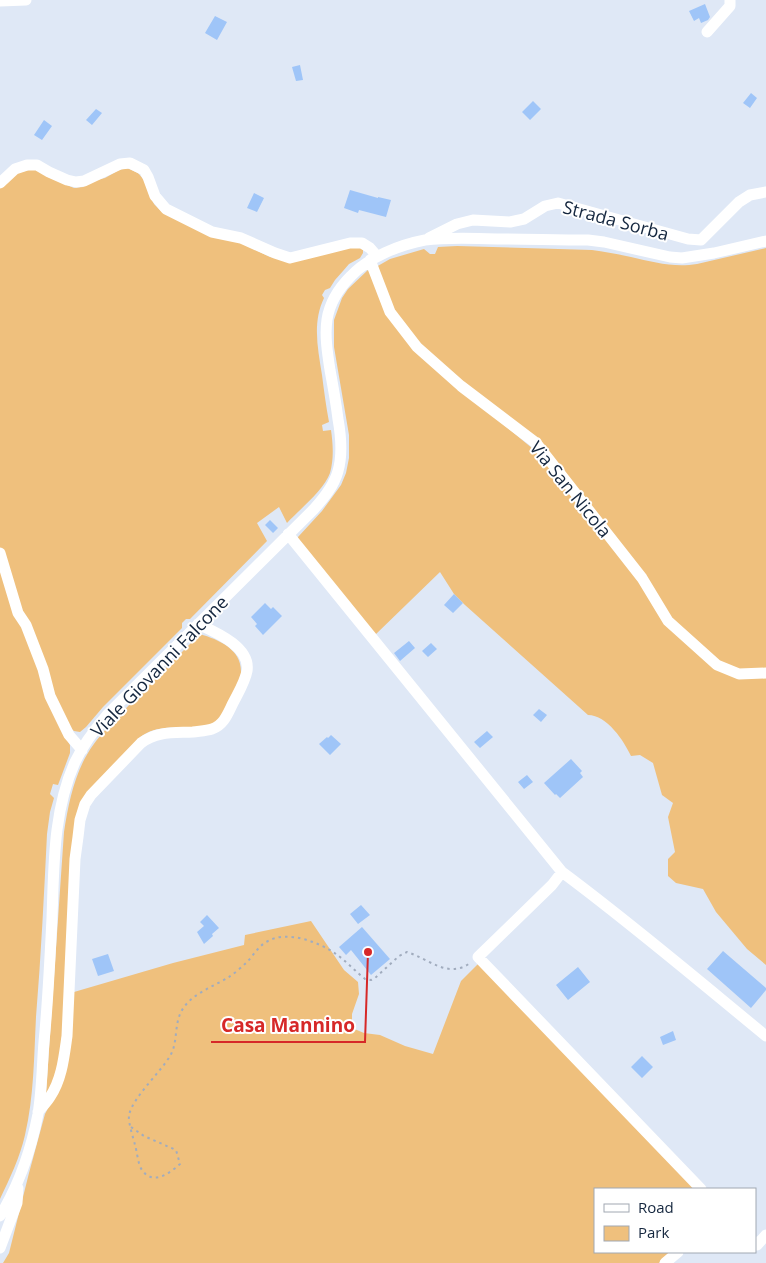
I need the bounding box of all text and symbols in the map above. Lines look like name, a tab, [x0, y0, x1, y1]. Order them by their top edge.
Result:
street label: Strada Sorba	[561, 194, 671, 246]
street label: Via San Nicola	[525, 436, 617, 542]
street label: Viale Giovanni Falcone	[85, 590, 233, 742]
callout: Casa Mannino	[211, 1008, 365, 1042]
text: Casa Mannino	[221, 1012, 355, 1038]
legend	[594, 1188, 756, 1253]
text: Road	[638, 1197, 674, 1217]
text: Park	[638, 1222, 669, 1242]

